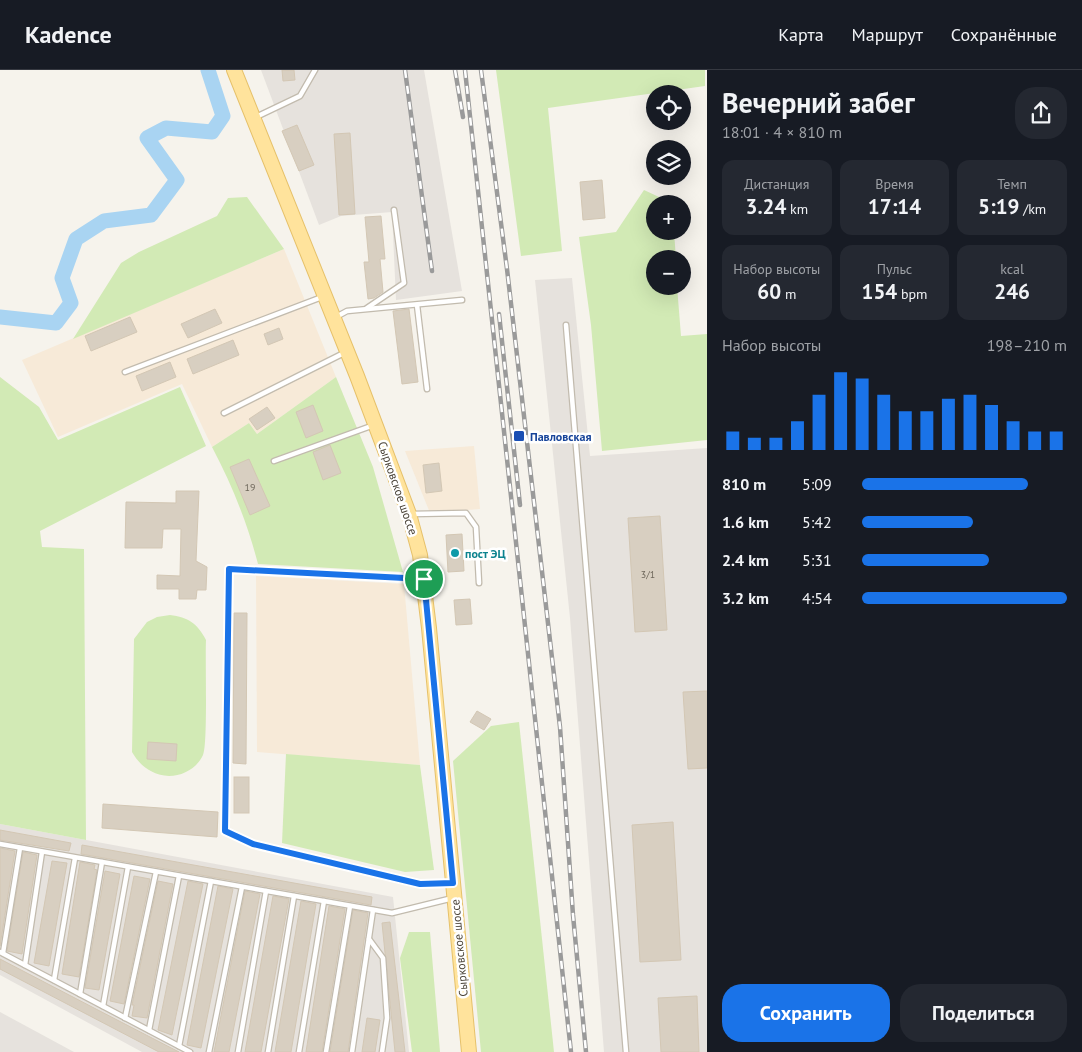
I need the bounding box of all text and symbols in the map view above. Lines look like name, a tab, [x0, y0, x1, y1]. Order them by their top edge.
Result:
text: Kadence	[25, 19, 112, 50]
text: Карта	[778, 23, 824, 46]
text: Маршрут	[852, 23, 923, 46]
text: Сохранённые	[951, 23, 1057, 46]
text: Вечерний забег	[722, 84, 915, 121]
map controls	[646, 85, 691, 295]
button: locate	[646, 85, 691, 130]
button: share	[1015, 87, 1067, 139]
text: 18:01 · 4 × 810 m	[722, 122, 842, 142]
button: layers	[646, 140, 691, 185]
text: Дистанция	[744, 175, 809, 193]
text: Время	[875, 175, 914, 193]
text: Темп	[997, 175, 1027, 193]
text: 3.24	[745, 193, 786, 220]
text: 17:14	[868, 193, 921, 220]
text: 5:19	[978, 193, 1019, 220]
button: +	[646, 195, 691, 240]
text: km	[786, 200, 808, 218]
text: /km	[1019, 200, 1046, 218]
button: −	[646, 250, 691, 295]
text: Набор высоты	[733, 260, 820, 278]
text: Пульс	[877, 260, 912, 278]
text: kcal	[1000, 260, 1024, 278]
text: 60	[757, 278, 781, 305]
text: 154	[862, 278, 897, 305]
text: 246	[994, 278, 1030, 305]
text: m	[781, 285, 796, 303]
text: bpm	[897, 285, 927, 303]
text: Набор высоты	[722, 335, 821, 355]
text: 198–210 m	[987, 335, 1067, 355]
marker: Павловская	[512, 429, 526, 443]
place label: Павловская	[530, 429, 591, 444]
street label: Сырковское шоссе	[375, 439, 421, 537]
text: 810 m	[722, 474, 766, 494]
text: 5:09	[802, 474, 832, 494]
house number: 19	[245, 481, 255, 494]
text: 1.6 km	[722, 512, 769, 532]
text: 5:42	[802, 512, 832, 532]
place label: пост ЭЦ	[465, 546, 506, 561]
marker: пост ЭЦ	[449, 547, 461, 559]
text: 2.4 km	[722, 550, 769, 570]
text: 5:31	[802, 550, 832, 570]
pin	[403, 558, 445, 600]
icon: arrive	[410, 565, 438, 593]
house number: 3/1	[641, 568, 655, 581]
text: 3.2 km	[722, 588, 769, 608]
text: 4:54	[802, 588, 832, 608]
street label: Сырковское шоссе	[447, 899, 471, 997]
button: Сохранить	[722, 984, 890, 1042]
button: Поделиться	[900, 984, 1067, 1042]

